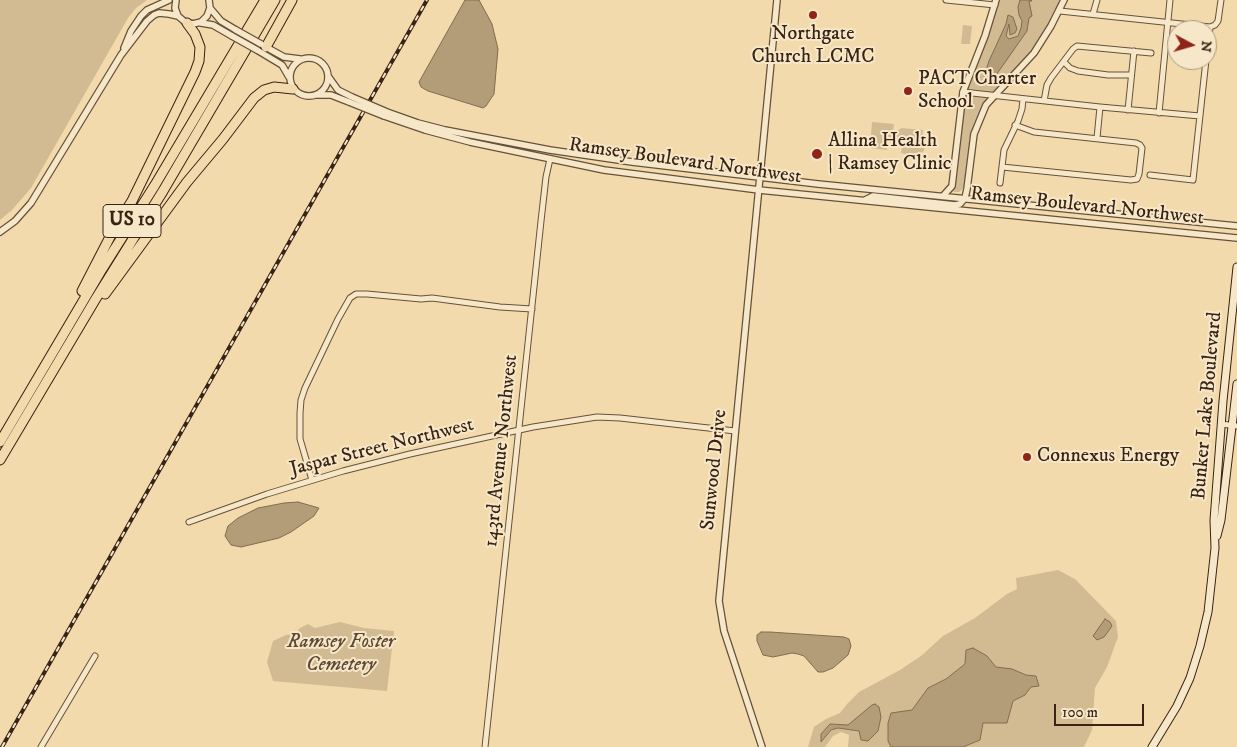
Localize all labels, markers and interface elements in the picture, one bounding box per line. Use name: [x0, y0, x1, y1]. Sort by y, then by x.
marker: Northgate Church LCMC: [807, 9, 819, 21]
north arrow: [1167, 20, 1217, 70]
place label: Northgate Church LCMC: [751, 23, 875, 70]
text: N: [1196, 40, 1215, 53]
place label: PACT Charter School: [918, 68, 1036, 115]
marker: PACT Charter School: [902, 85, 914, 97]
place label: Allina Health | Ramsey Clinic: [828, 130, 951, 177]
street label: Ramsey Boulevard Northwest: [567, 134, 803, 190]
marker: Allina Health | Ramsey Clinic: [810, 147, 824, 161]
street label: Ramsey Boulevard Northwest: [969, 183, 1205, 231]
road number: US 10: [103, 205, 161, 238]
street label: Bunker Lake Boulevard: [1188, 311, 1228, 501]
street label: 143rd Avenue Northwest: [480, 353, 524, 549]
street label: Sunwood Drive: [697, 408, 733, 532]
street label: Jaspar Street Northwest: [288, 414, 476, 482]
place label: Connexus Energy: [1037, 445, 1179, 469]
marker: Connexus Energy: [1021, 451, 1033, 463]
park label: Ramsey Foster Cemetery: [287, 631, 395, 678]
scale bar: [1057, 694, 1147, 726]
text: 100 m: [1062, 703, 1098, 722]

